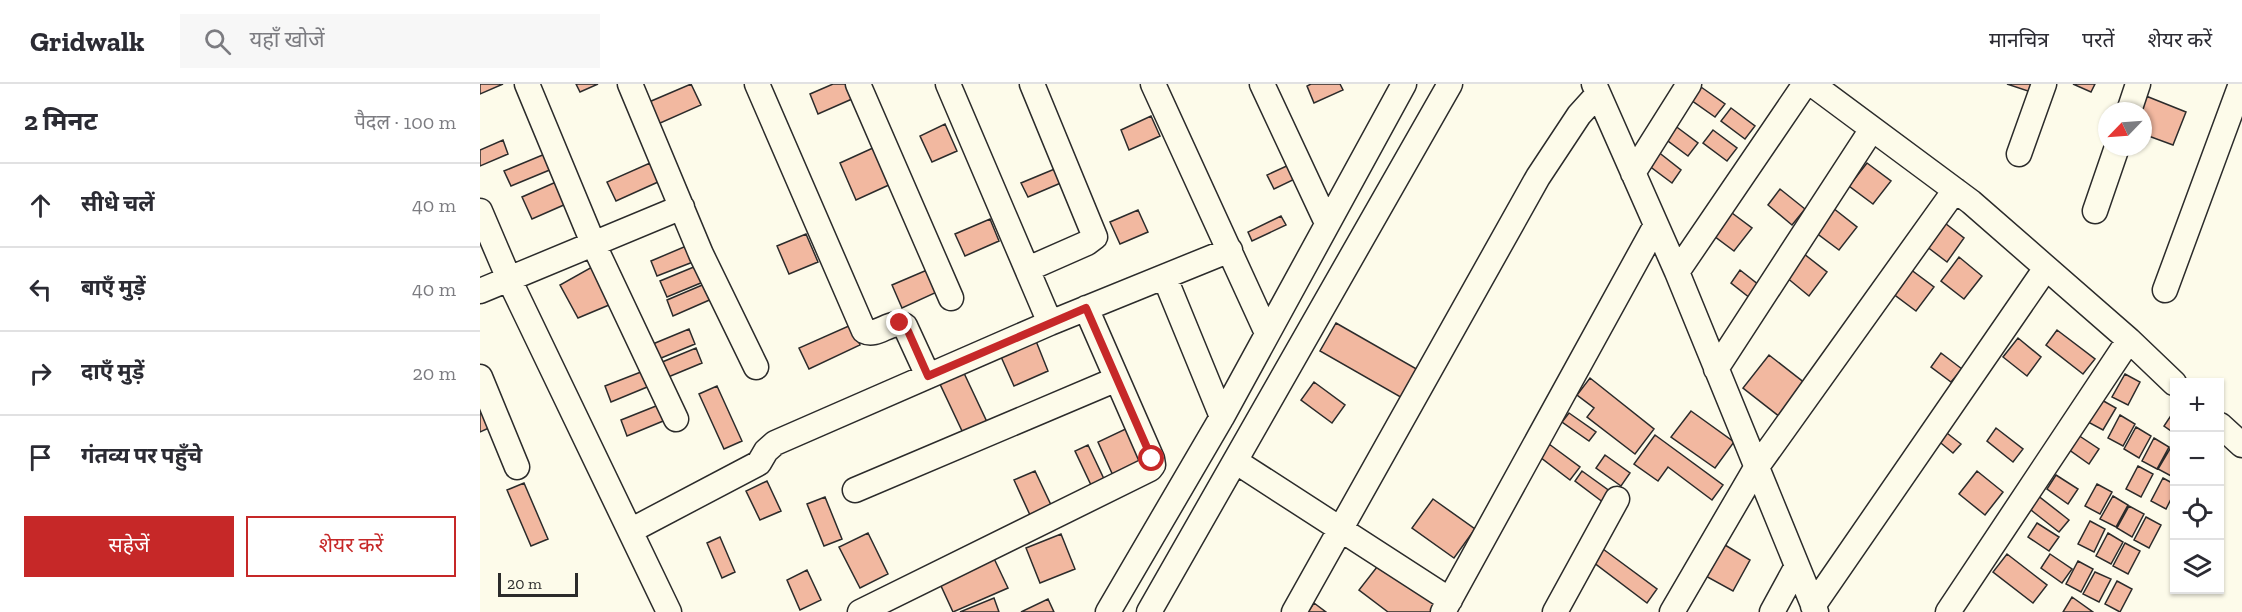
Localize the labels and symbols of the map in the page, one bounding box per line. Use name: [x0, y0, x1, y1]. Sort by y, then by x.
north arrow: [2098, 102, 2152, 156]
route end: [886, 309, 912, 335]
route start: [1138, 445, 1164, 471]
scale bar: [498, 570, 578, 598]

